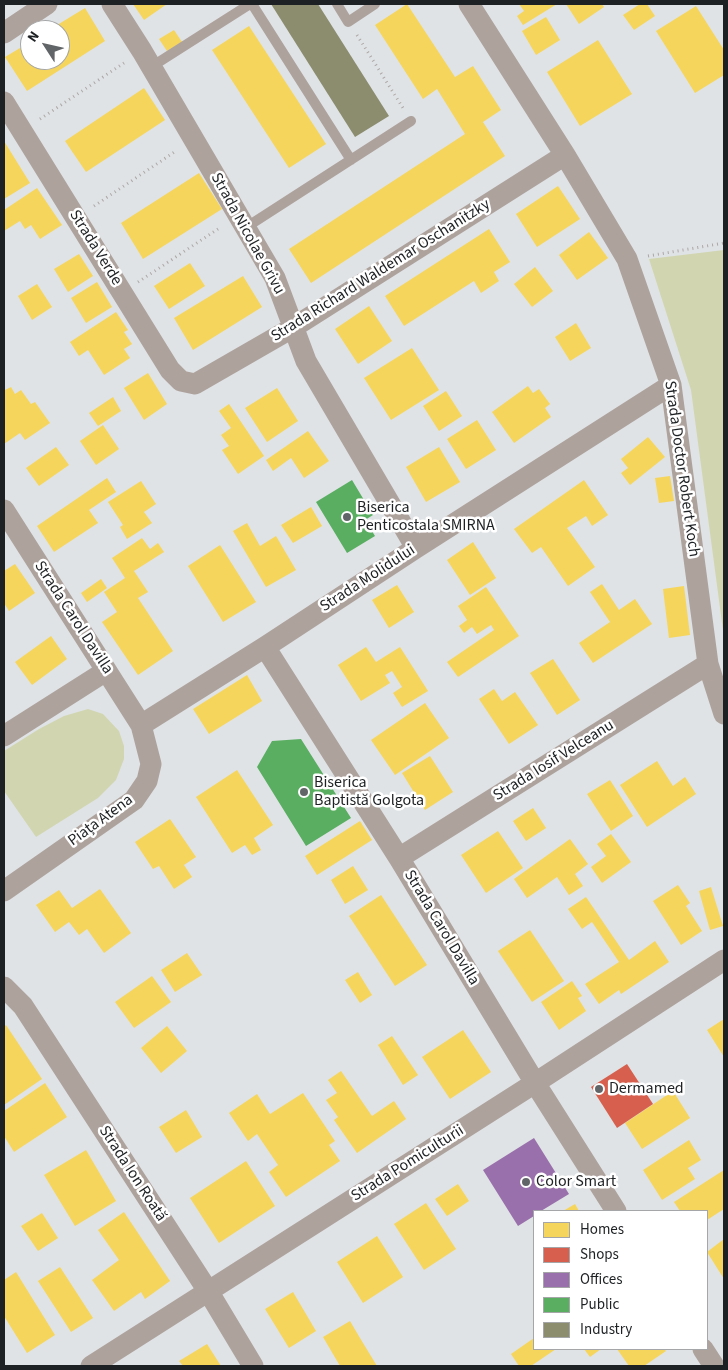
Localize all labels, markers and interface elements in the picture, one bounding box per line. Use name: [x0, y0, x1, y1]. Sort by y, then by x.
north arrow: [20, 20, 70, 70]
text: N: [23, 27, 44, 47]
street label: Strada Nicolae Grivu: [206, 170, 288, 298]
street label: Strada Richard Waldemar Oschanitzky: [268, 195, 494, 347]
street label: Strada Verde: [64, 207, 126, 289]
street label: Strada Doctor Robert Koch: [659, 380, 703, 558]
place label: Biserica Penticostala SMIRNA: [357, 498, 495, 536]
marker: Biserica Penticostala SMIRNA: [341, 511, 353, 523]
street label: Strada Molidului: [317, 541, 419, 617]
street label: Strada Carol Davilla: [29, 558, 117, 678]
street label: Strada Iosif Velceanu: [490, 716, 618, 806]
place label: Biserica Baptistă Golgota: [314, 773, 424, 811]
marker: Biserica Baptistă Golgota: [298, 786, 310, 798]
street label: Piața Atena: [65, 791, 137, 851]
street label: Strada Carol Davilla: [399, 867, 483, 989]
place label: Dermamed: [609, 1079, 684, 1099]
marker: Dermamed: [593, 1083, 605, 1095]
street label: Strada Pomiculturii: [348, 1122, 468, 1206]
street label: Strada Ion Roată: [94, 1123, 170, 1225]
place label: Color Smart: [536, 1172, 616, 1192]
marker: Color Smart: [520, 1176, 532, 1188]
legend: [533, 1210, 708, 1350]
text: Homes: [580, 1219, 624, 1240]
text: Shops: [580, 1244, 619, 1265]
text: Offices: [580, 1269, 623, 1290]
text: Public: [580, 1294, 619, 1315]
text: Industry: [580, 1319, 632, 1340]

